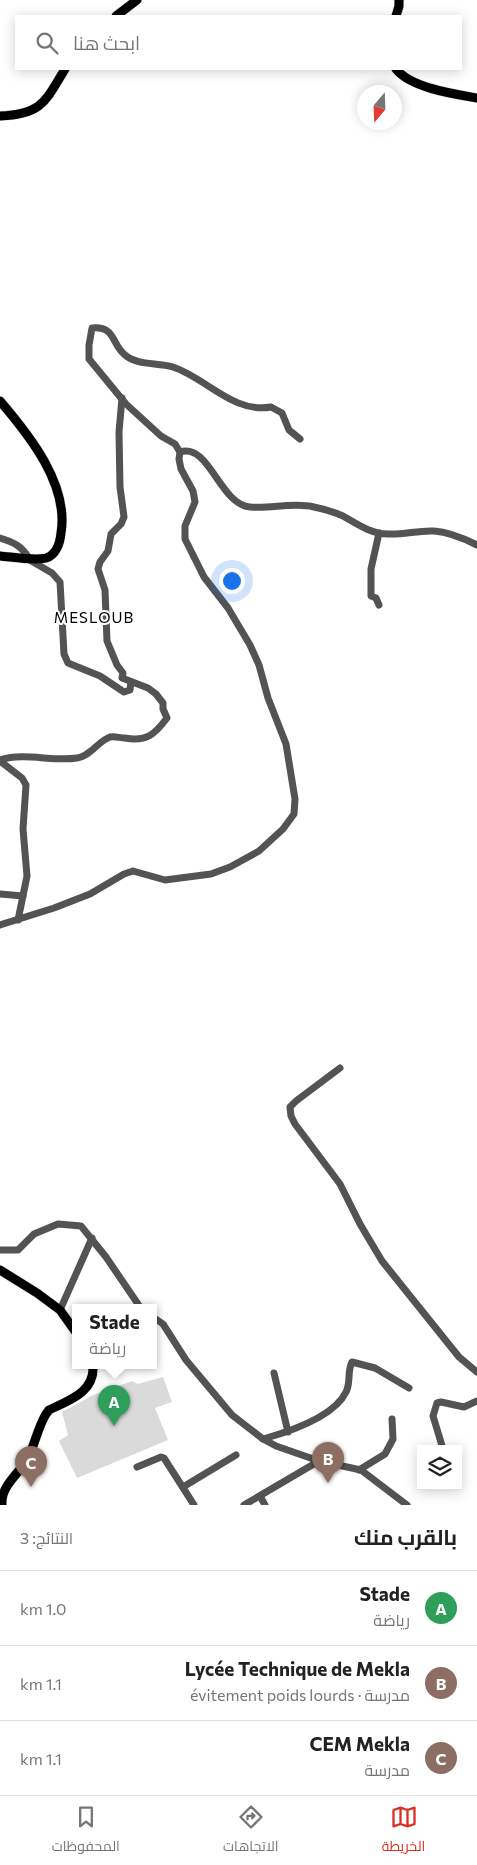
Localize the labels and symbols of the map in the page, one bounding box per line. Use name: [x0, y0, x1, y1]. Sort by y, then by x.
north arrow: [357, 85, 402, 130]
your location: [219, 568, 245, 594]
district label: MESLOUB: [54, 608, 134, 626]
pin: A: [98, 1385, 130, 1426]
pin: B: [312, 1442, 344, 1483]
pin: C: [15, 1446, 47, 1487]

